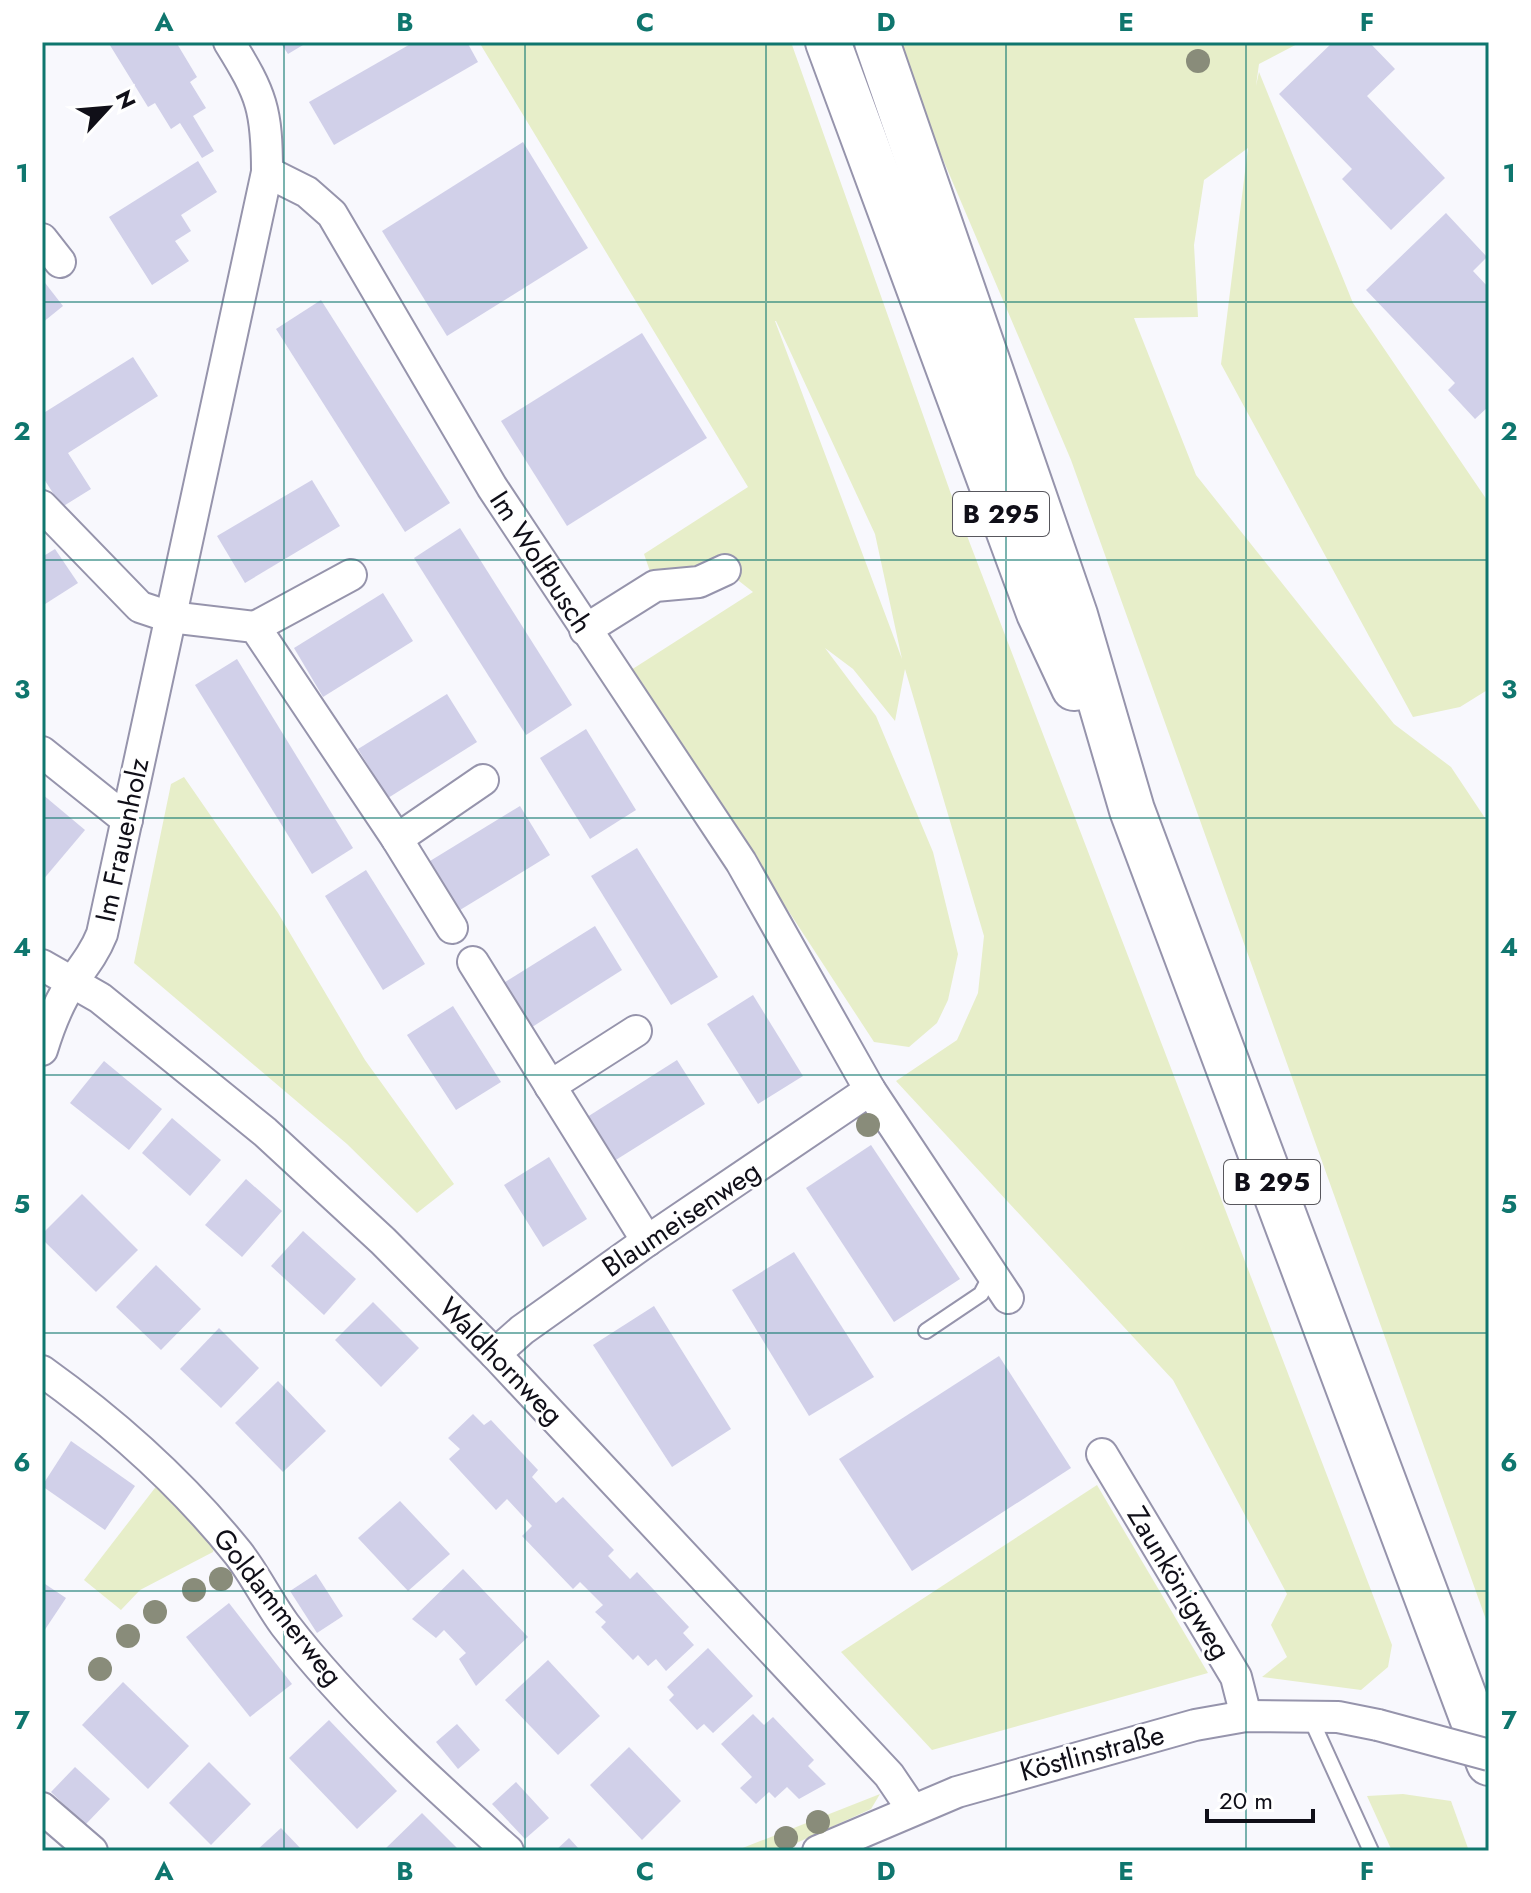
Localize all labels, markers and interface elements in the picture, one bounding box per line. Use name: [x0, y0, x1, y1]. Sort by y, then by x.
text: A: [153, 3, 174, 41]
text: B: [396, 3, 414, 41]
text: C: [636, 3, 654, 41]
text: D: [876, 3, 896, 41]
text: E: [1118, 3, 1134, 41]
text: F: [1360, 3, 1374, 41]
north arrow: [68, 68, 148, 148]
text: N: [108, 84, 144, 114]
text: 1: [15, 154, 29, 192]
text: 1: [1502, 154, 1516, 192]
text: 2: [13, 412, 31, 450]
text: 2: [1500, 412, 1518, 450]
street label: Im Wolfbusch: [480, 483, 602, 641]
road number: B 295: [953, 492, 1049, 536]
text: 3: [14, 670, 30, 708]
text: 3: [1501, 670, 1517, 708]
street label: Im Frauenholz: [85, 754, 159, 926]
text: 4: [13, 928, 31, 966]
text: 4: [1500, 928, 1518, 966]
street label: Blaumeisenweg: [594, 1151, 768, 1287]
road number: B 295: [1224, 1160, 1320, 1204]
text: 5: [14, 1185, 30, 1223]
text: 5: [1501, 1185, 1517, 1223]
street label: Waldhornweg: [429, 1288, 573, 1434]
text: 6: [13, 1443, 31, 1481]
text: 6: [1500, 1443, 1518, 1481]
street label: Zaunkönigweg: [1117, 1499, 1241, 1667]
street label: Goldammerweg: [203, 1519, 353, 1695]
text: 7: [14, 1701, 30, 1739]
text: 7: [1501, 1701, 1517, 1739]
street label: Köstlinstraße: [1015, 1714, 1169, 1792]
scale bar: [1207, 1773, 1313, 1823]
text: 20 m: [1219, 1783, 1273, 1818]
text: A: [153, 1852, 174, 1890]
text: B: [396, 1852, 414, 1890]
text: C: [636, 1852, 654, 1890]
text: D: [876, 1852, 896, 1890]
text: E: [1118, 1852, 1134, 1890]
text: F: [1360, 1852, 1374, 1890]

